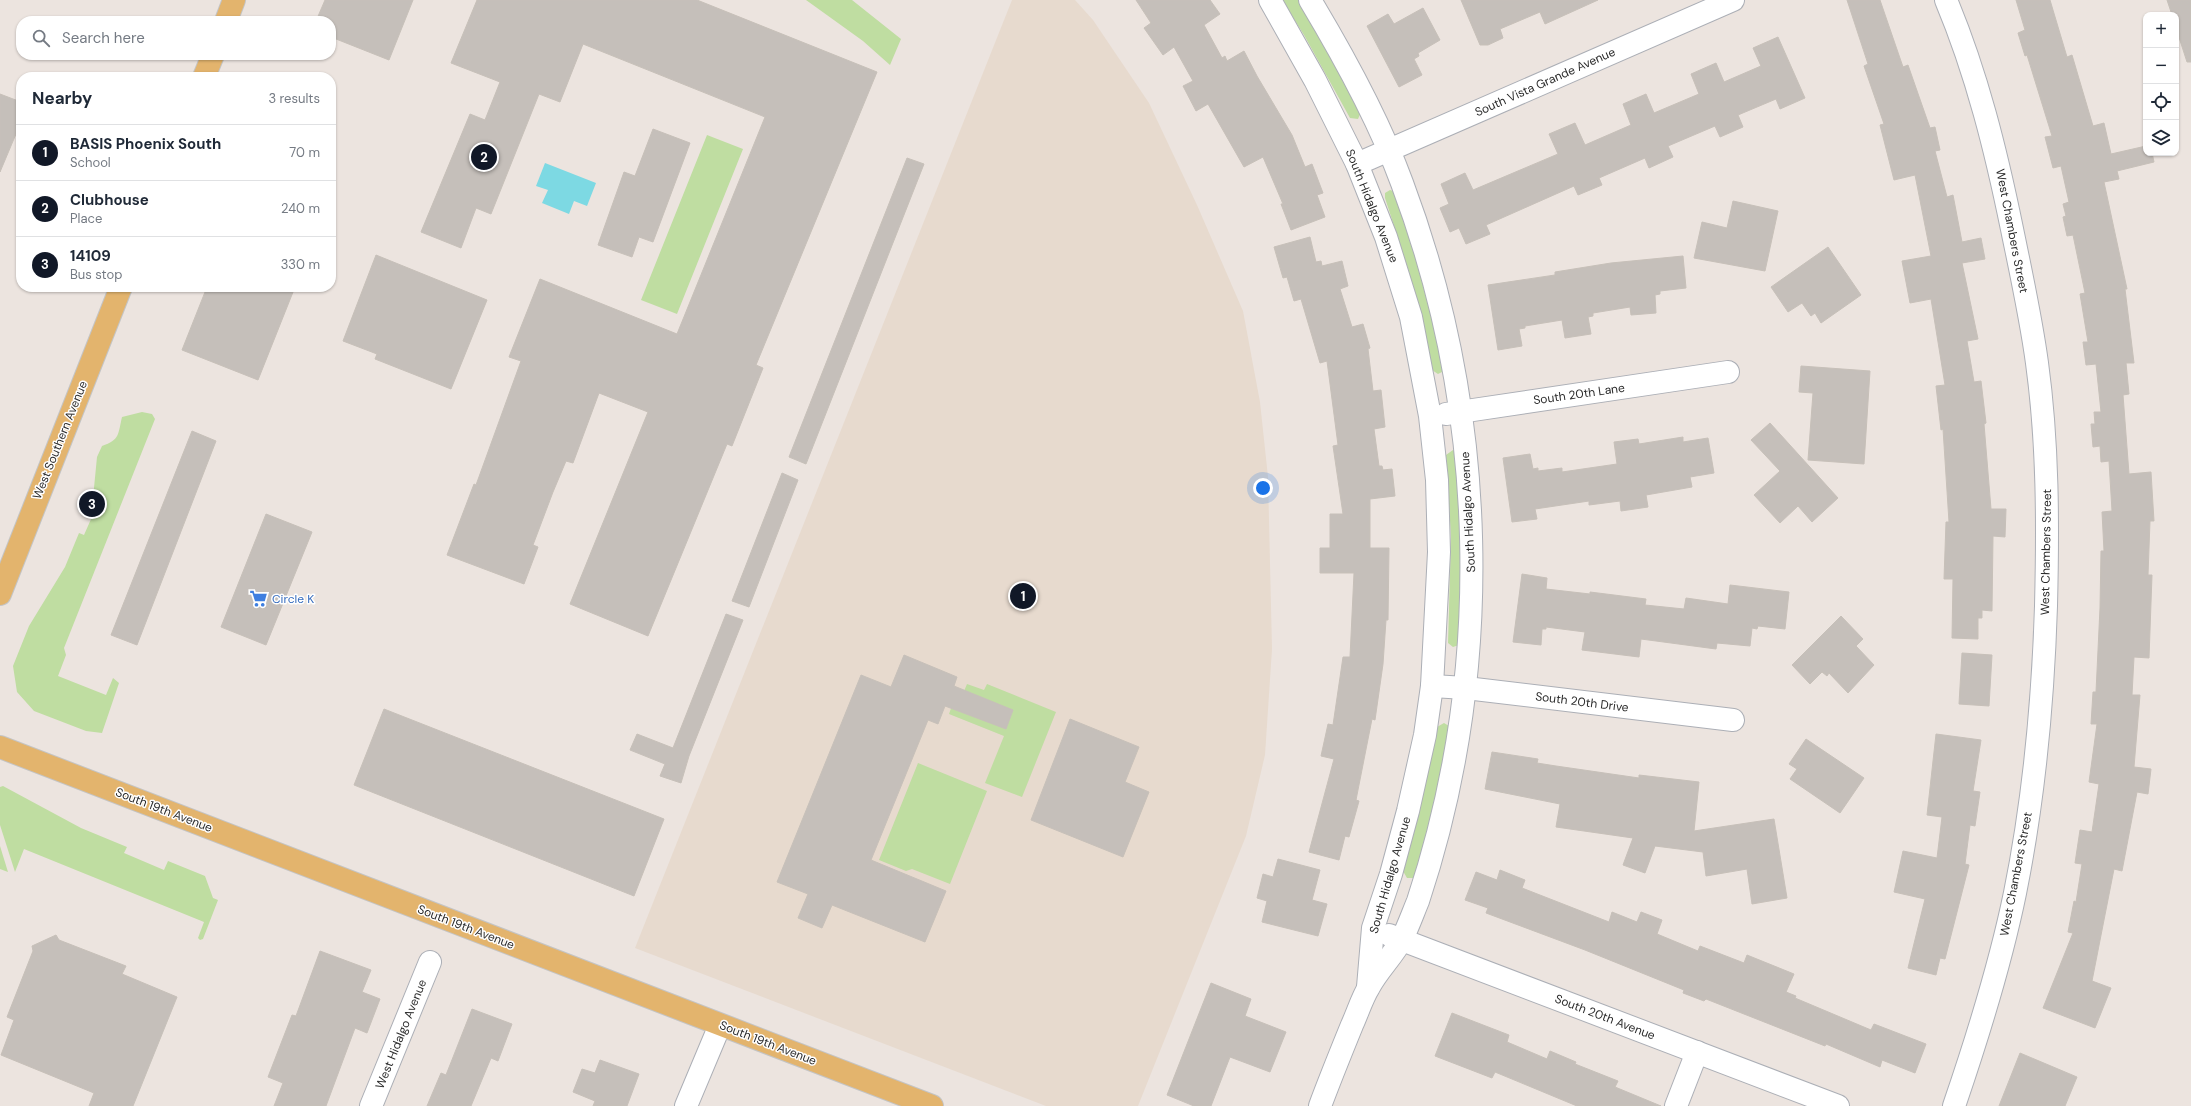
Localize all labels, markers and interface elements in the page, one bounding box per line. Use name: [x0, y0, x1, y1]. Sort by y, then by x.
map controls: [2143, 12, 2179, 156]
button: +: [2143, 12, 2179, 48]
search box: [16, 16, 336, 60]
icon: search: [30, 27, 52, 49]
text: Search here: [62, 28, 145, 48]
street label: South Vista Grande Avenue: [1472, 44, 1618, 120]
button: −: [2143, 48, 2179, 84]
button: locate: [2143, 84, 2179, 120]
text: Nearby: [32, 87, 92, 109]
text: 3 results: [268, 90, 320, 107]
button: layers: [2143, 120, 2179, 156]
text: BASIS Phoenix South: [70, 134, 221, 154]
pin: 2: [471, 142, 497, 172]
text: 1: [43, 144, 47, 161]
text: 70 m: [289, 144, 320, 161]
street label: South Hidalgo Avenue: [1342, 147, 1402, 265]
text: School: [70, 154, 111, 171]
street label: West Chambers Street: [1992, 168, 2032, 295]
text: Clubhouse: [70, 190, 149, 210]
text: 2: [41, 200, 49, 217]
text: 240 m: [281, 200, 320, 217]
text: Place: [70, 210, 102, 227]
text: 14109: [70, 246, 111, 266]
text: 3: [41, 256, 49, 273]
text: 330 m: [281, 256, 320, 273]
text: Bus stop: [70, 266, 122, 283]
street label: West Southern Avenue: [29, 378, 91, 501]
street label: South 20th Lane: [1532, 380, 1626, 408]
street label: South Hidalgo Avenue: [1457, 451, 1479, 573]
your location: [1253, 478, 1273, 498]
street label: West Chambers Street: [2037, 488, 2055, 615]
pin: 3: [79, 489, 105, 519]
pin: 1: [1010, 581, 1036, 611]
supermarket icon: Circle K: [249, 589, 269, 609]
place label: Circle K: [272, 591, 314, 607]
street label: South 20th Drive: [1534, 688, 1630, 716]
street label: South 19th Avenue: [113, 784, 215, 836]
street label: West Chambers Street: [1996, 810, 2036, 937]
street label: South Hidalgo Avenue: [1366, 814, 1414, 935]
street label: South 19th Avenue: [415, 901, 517, 953]
street label: West Hidalgo Avenue: [372, 977, 430, 1091]
street label: South 20th Avenue: [1553, 990, 1658, 1044]
street label: South 19th Avenue: [717, 1017, 819, 1069]

